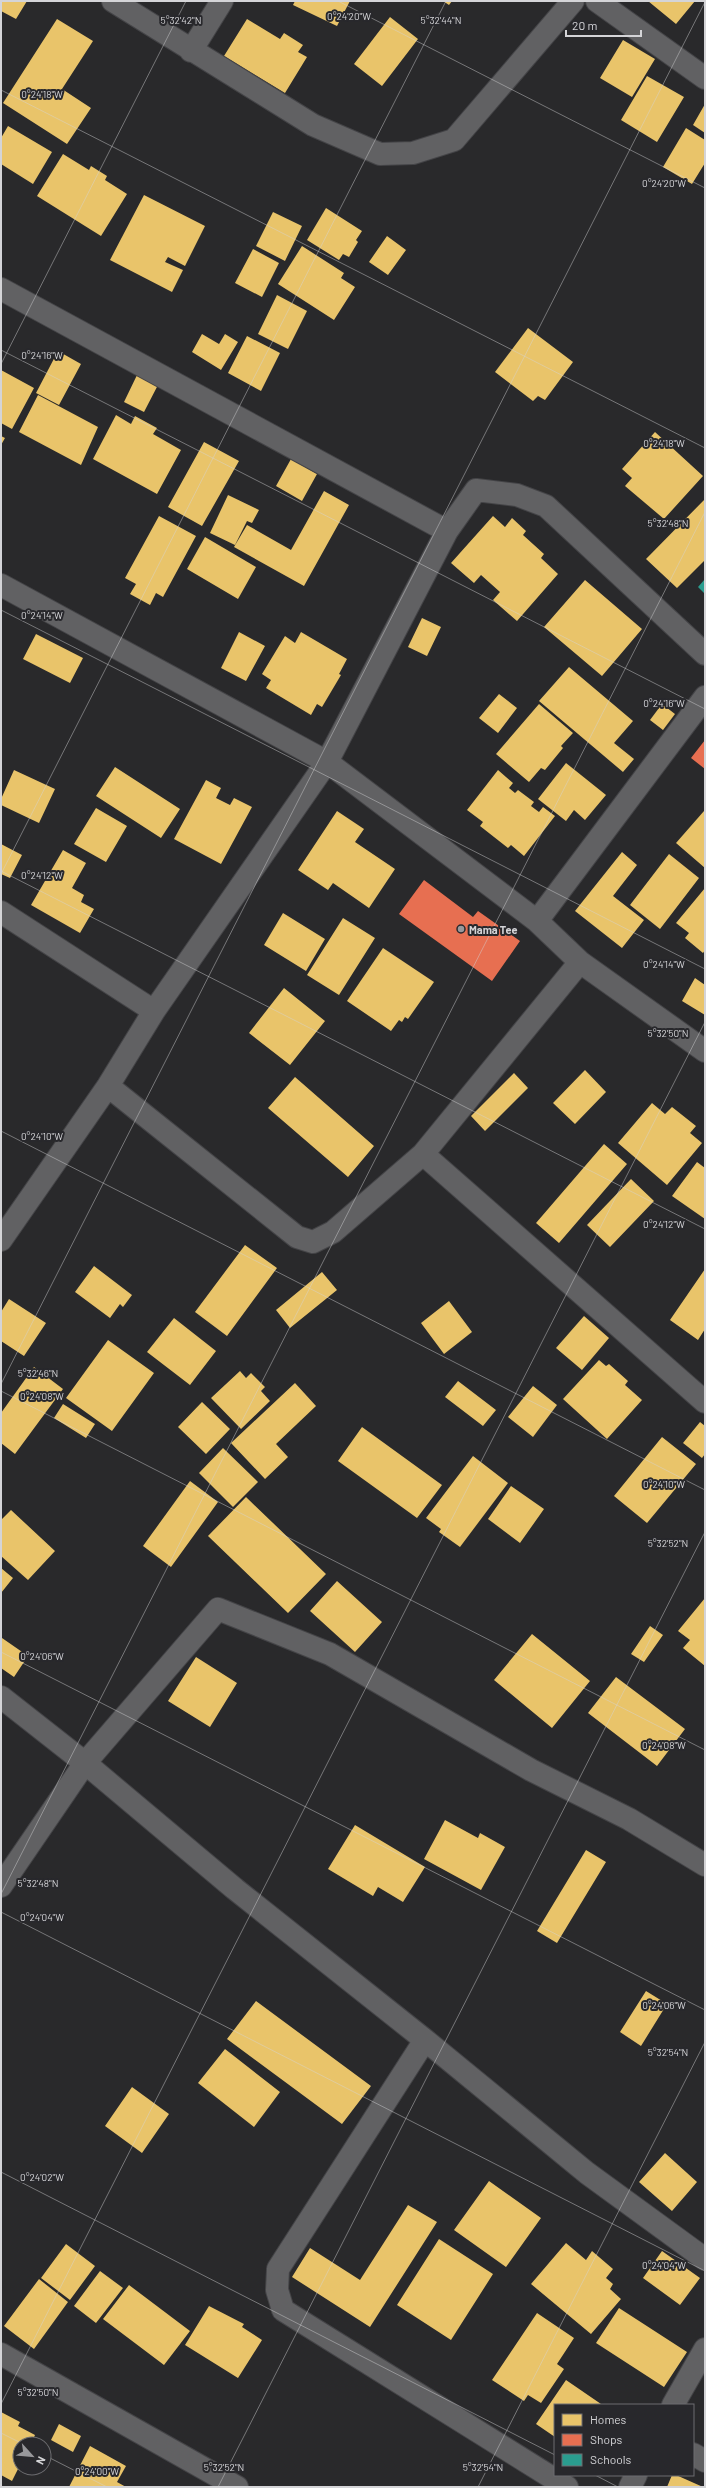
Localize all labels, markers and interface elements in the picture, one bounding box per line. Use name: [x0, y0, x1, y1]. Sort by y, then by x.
text: 0°24'20"W: [327, 10, 371, 22]
scale bar: [566, 12, 641, 38]
text: 5°32'42"N: [161, 14, 201, 26]
text: 5°32'44"N: [421, 14, 461, 26]
text: 20 m: [572, 18, 598, 32]
text: 0°24'18"W: [21, 88, 63, 100]
text: 0°24'20"W: [642, 177, 686, 189]
text: 0°24'16"W: [21, 349, 63, 361]
text: 0°24'18"W: [643, 437, 685, 449]
text: 5°32'48"N: [648, 517, 688, 529]
text: 0°24'14"W: [21, 609, 63, 621]
text: 0°24'16"W: [643, 697, 685, 709]
text: 0°24'12"W: [21, 869, 63, 881]
place label: Mama Tee: [469, 923, 517, 936]
marker: Mama Tee: [456, 924, 466, 934]
text: 0°24'14"W: [643, 958, 685, 970]
text: 5°32'50"N: [648, 1027, 688, 1039]
text: 0°24'10"W: [21, 1130, 63, 1142]
text: 0°24'12"W: [643, 1218, 685, 1230]
text: 5°32'46"N: [18, 1367, 58, 1379]
text: 0°24'08"W: [20, 1390, 64, 1402]
text: 0°24'10"W: [643, 1478, 685, 1490]
text: 5°32'52"N: [648, 1537, 688, 1549]
text: 0°24'06"W: [20, 1650, 64, 1662]
text: 0°24'08"W: [642, 1739, 686, 1751]
text: 5°32'48"N: [18, 1877, 58, 1889]
text: 0°24'04"W: [20, 1911, 64, 1923]
text: 0°24'06"W: [642, 1999, 686, 2011]
text: 5°32'54"N: [648, 2046, 688, 2058]
text: 0°24'02"W: [20, 2171, 64, 2183]
text: 0°24'04"W: [642, 2259, 686, 2271]
text: 5°32'50"N: [18, 2386, 58, 2398]
legend: [554, 2404, 694, 2476]
text: Homes: [590, 2412, 627, 2426]
text: Shops: [590, 2432, 623, 2446]
north arrow: [12, 2436, 52, 2476]
text: Schools: [590, 2452, 631, 2466]
text: N: [34, 2455, 49, 2467]
text: 5°32'52"N: [204, 2461, 244, 2473]
text: 5°32'54"N: [463, 2461, 503, 2473]
text: 0°24'00"W: [75, 2465, 119, 2477]

